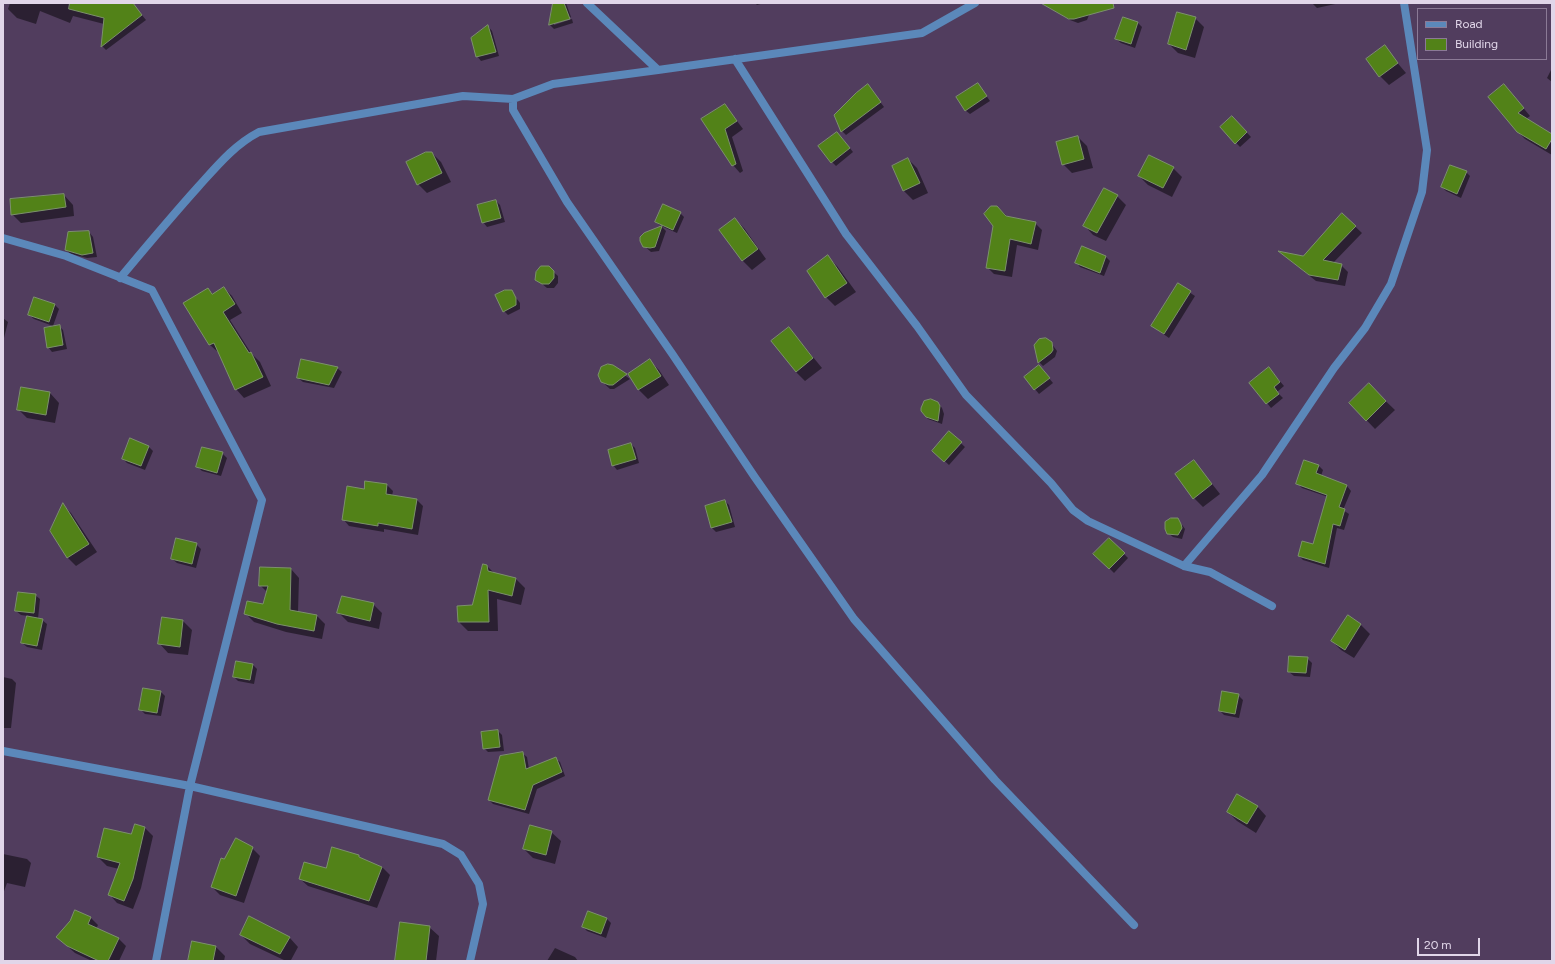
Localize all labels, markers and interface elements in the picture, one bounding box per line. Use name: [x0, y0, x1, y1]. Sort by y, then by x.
legend: [1417, 8, 1547, 60]
text: Road: [1455, 17, 1483, 31]
text: Building: [1455, 37, 1498, 51]
scale bar: [1419, 930, 1482, 956]
text: 20 m: [1424, 938, 1452, 952]

